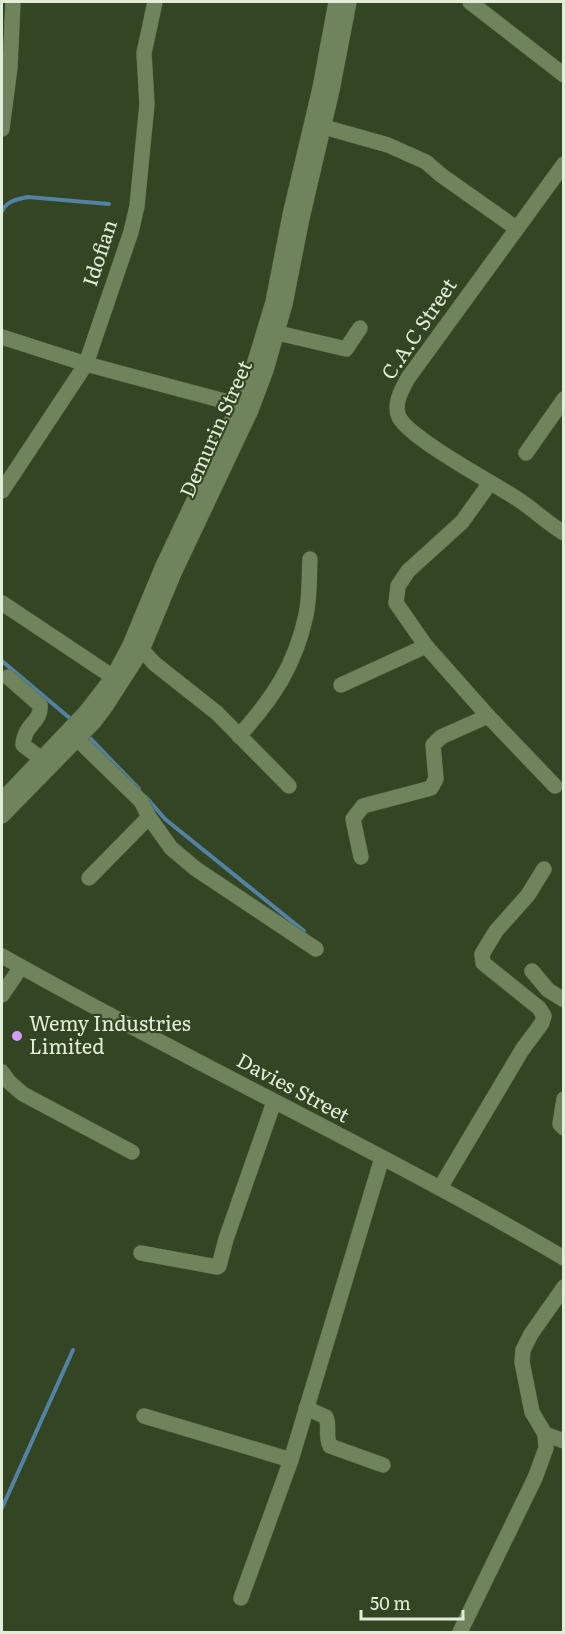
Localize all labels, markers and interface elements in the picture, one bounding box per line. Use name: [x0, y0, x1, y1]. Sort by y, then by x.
street label: Idofian: [73, 215, 123, 290]
street label: C.A.C Street: [372, 271, 462, 385]
street label: Demurin Street: [170, 355, 258, 502]
place label: Wemy Industries Limited: [29, 1007, 191, 1060]
marker: Wemy Industries Limited: [10, 1029, 24, 1043]
street label: Davies Street: [232, 1044, 356, 1129]
scale bar: [361, 1583, 463, 1621]
text: 50 m: [370, 1589, 411, 1616]

